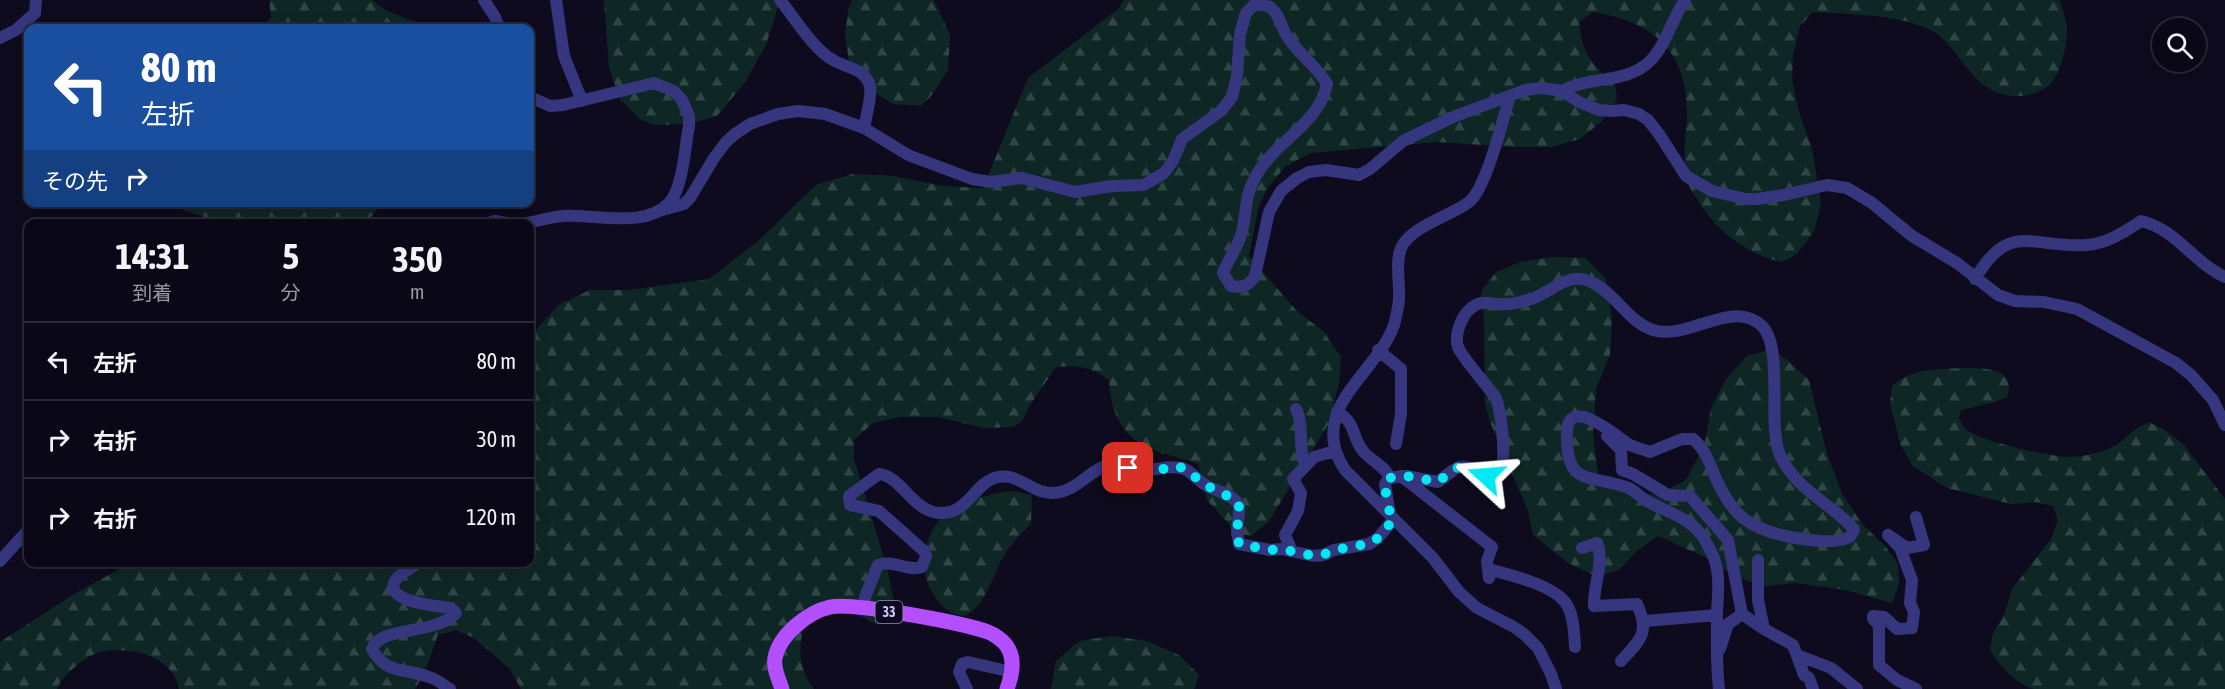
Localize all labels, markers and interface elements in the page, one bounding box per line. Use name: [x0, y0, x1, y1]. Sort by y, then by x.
map controls: [2152, 18, 2206, 72]
button: search: [2152, 18, 2206, 72]
text: 80 m: [141, 43, 216, 91]
icon: left: [42, 48, 120, 126]
text: 左折: [141, 99, 195, 130]
icon: right: [120, 162, 153, 195]
text: その先: [42, 168, 108, 194]
text: 14:31: [115, 235, 189, 277]
text: 5: [282, 235, 299, 277]
text: 350: [392, 238, 443, 280]
text: m: [410, 280, 425, 303]
text: 到着: [132, 281, 172, 304]
text: 分: [281, 281, 301, 304]
icon: left: [42, 345, 75, 378]
text: 80 m: [476, 348, 516, 374]
text: 左折: [93, 350, 137, 376]
icon: right: [42, 423, 75, 456]
text: 30 m: [476, 426, 516, 452]
text: 右折: [93, 428, 137, 454]
pin: [1102, 442, 1153, 493]
position arrow: [1454, 444, 1518, 508]
icon: arrive: [1111, 451, 1144, 484]
icon: right: [42, 501, 75, 534]
text: 120 m: [466, 504, 516, 530]
text: 右折: [93, 506, 137, 532]
road number: 33: [876, 601, 902, 623]

